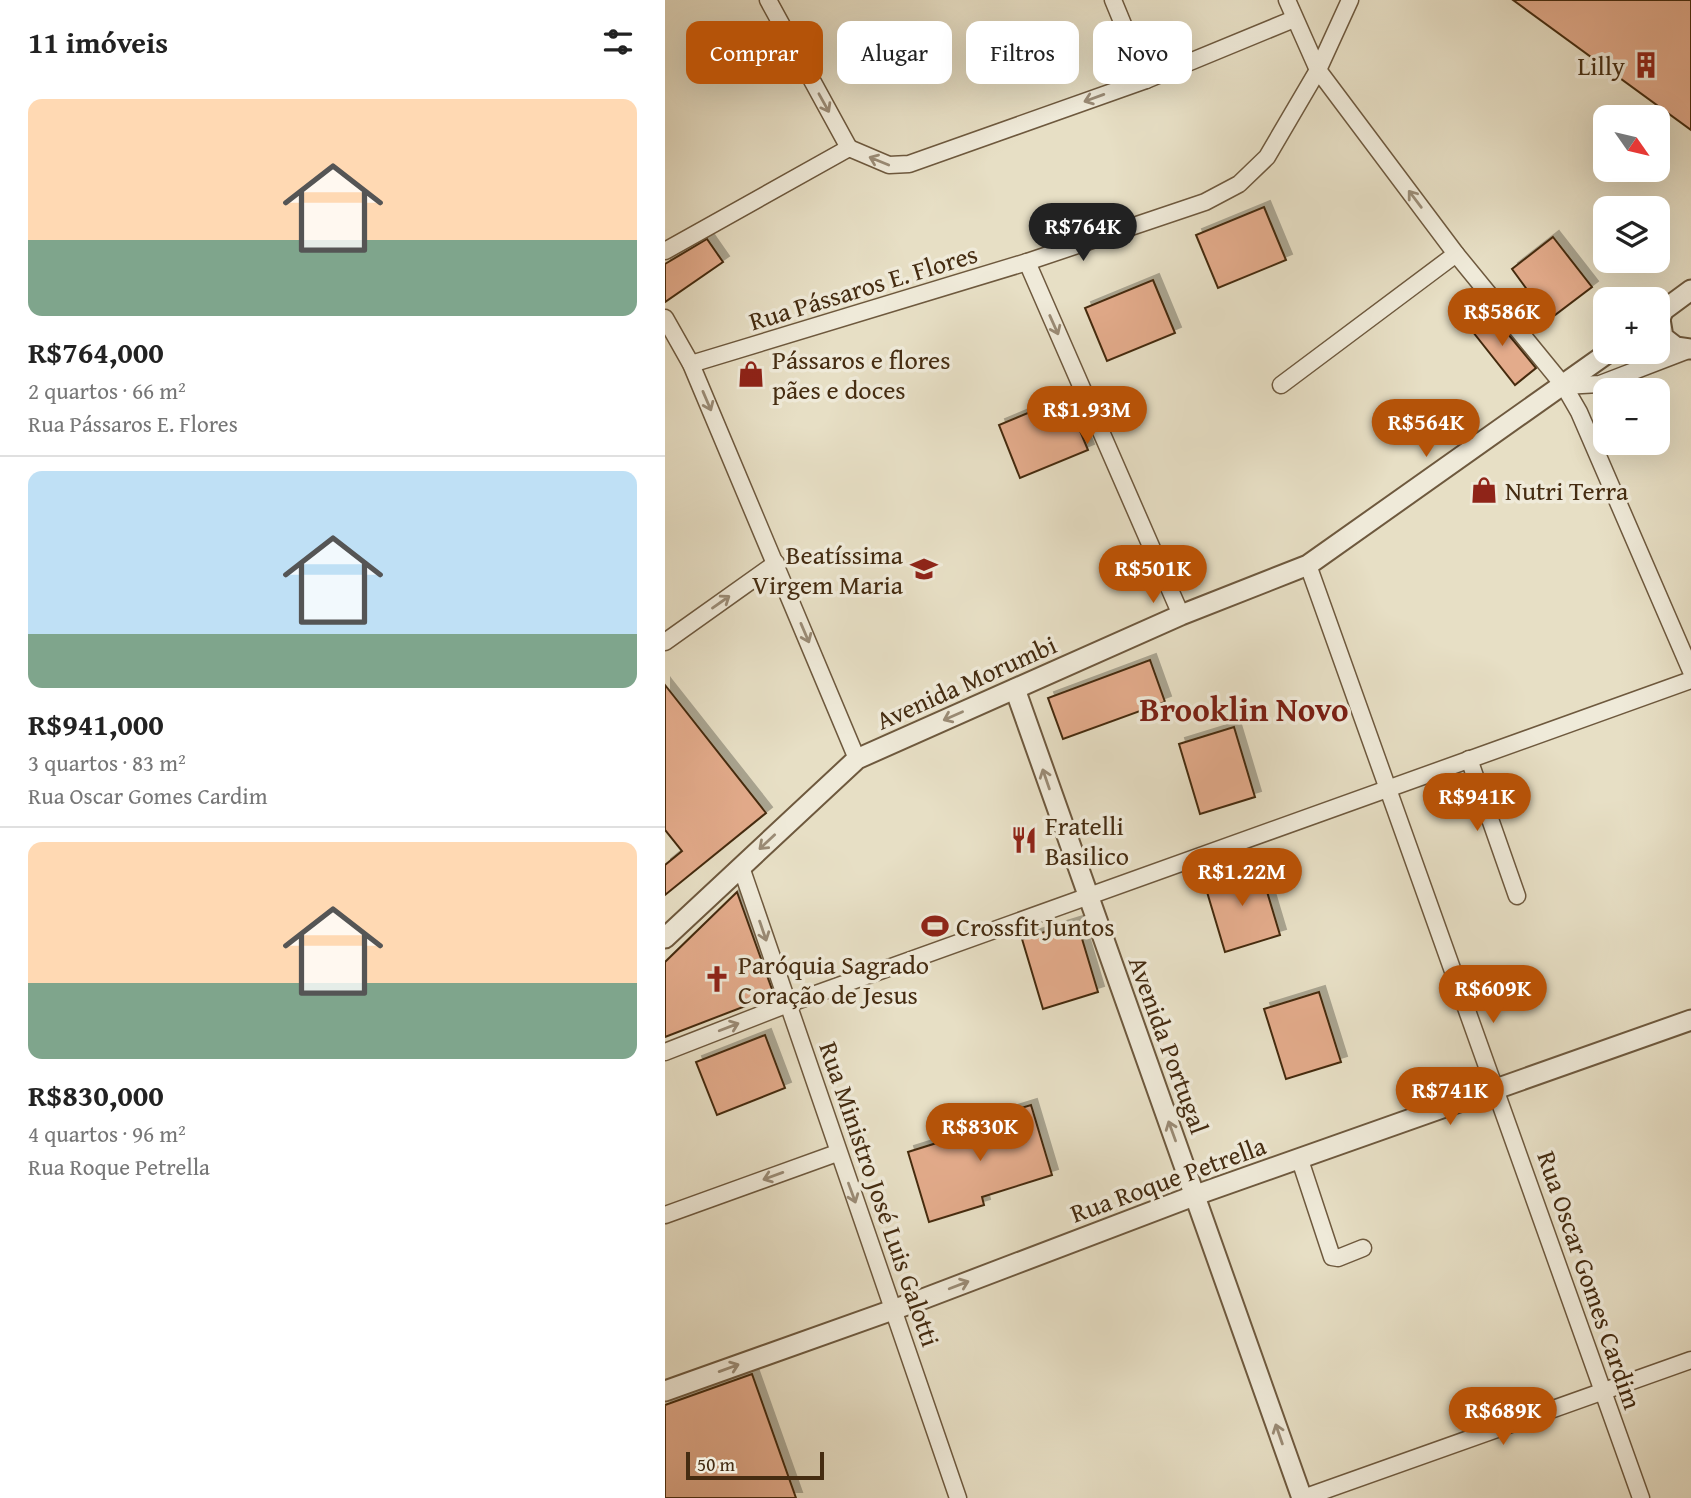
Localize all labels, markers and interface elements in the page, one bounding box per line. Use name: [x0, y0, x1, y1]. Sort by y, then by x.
text: 11 imóveis: [28, 20, 168, 64]
chip: Comprar: [686, 21, 823, 84]
chip: Alugar: [837, 21, 952, 84]
chip: Filtros: [966, 21, 1079, 84]
chip: Novo: [1093, 21, 1192, 84]
icon: filters: [599, 23, 637, 61]
place label: Lilly: [1577, 46, 1625, 85]
building icon: Lilly: [1631, 50, 1661, 80]
one-way arrow: [818, 92, 831, 113]
one-way arrow: [1084, 93, 1106, 105]
north arrow: [1593, 105, 1669, 182]
map controls: [1593, 105, 1670, 455]
icon: home: [270, 145, 396, 271]
one-way arrow: [869, 153, 891, 166]
one-way arrow: [1407, 191, 1422, 209]
button: layers: [1593, 196, 1670, 273]
pin: R$764K: [1026, 204, 1140, 263]
text: R$764K: [1045, 209, 1121, 242]
street label: Rua Pássaros E. Flores: [744, 234, 982, 340]
button: +: [1593, 287, 1670, 364]
pin: R$586K: [1445, 288, 1559, 348]
text: R$586K: [1464, 294, 1540, 327]
one-way arrow: [1048, 313, 1061, 335]
text: R$764,000: [28, 330, 164, 374]
place label: Pássaros e flores pães e doces: [772, 340, 951, 409]
shop icon: Pássaros e flores pães e doces: [736, 359, 766, 389]
text: 2 quartos · 66 m²: [28, 374, 186, 407]
button: −: [1593, 378, 1670, 455]
pin: R$1.93M: [1022, 386, 1152, 446]
one-way arrow: [701, 389, 714, 411]
text: R$1.93M: [1043, 392, 1131, 425]
pin: R$564K: [1369, 400, 1483, 459]
text: R$564K: [1388, 405, 1464, 438]
text: Rua Pássaros E. Flores: [28, 407, 238, 440]
place label: Nutri Terra: [1505, 471, 1629, 510]
shop icon: Nutri Terra: [1469, 475, 1499, 505]
icon: home: [270, 517, 396, 643]
place label: Beatíssima Virgem Maria: [752, 535, 904, 604]
pin: R$501K: [1096, 546, 1210, 605]
text: R$501K: [1115, 551, 1191, 584]
school or university icon: Beatíssima Virgem Maria: [909, 554, 939, 584]
one-way arrow: [711, 595, 730, 609]
one-way arrow: [799, 621, 812, 643]
street label: Avenida Morumbi: [869, 625, 1063, 739]
district label: Brooklin Novo: [1140, 685, 1348, 733]
text: R$941,000: [28, 702, 164, 746]
one-way arrow: [942, 710, 964, 723]
text: 3 quartos · 83 m²: [28, 746, 186, 779]
one-way arrow: [1039, 768, 1051, 790]
pin: R$941K: [1420, 774, 1534, 833]
text: Rua Oscar Gomes Cardim: [28, 779, 268, 812]
text: R$941K: [1439, 779, 1515, 812]
place label: Fratelli Basilico: [1045, 806, 1129, 875]
restaurant icon: Fratelli Basilico: [1009, 825, 1039, 855]
one-way arrow: [759, 834, 776, 851]
pin: R$1.22M: [1177, 848, 1307, 908]
text: R$1.22M: [1198, 854, 1286, 887]
icon: home: [270, 888, 396, 1014]
place label: Crossfit Juntos: [956, 907, 1115, 946]
sports icon: Crossfit Juntos: [920, 911, 950, 941]
one-way arrow: [758, 920, 770, 942]
place label: Paróquia Sagrado Coração de Jesus: [738, 945, 929, 1014]
street label: Avenida Portugal: [1119, 951, 1219, 1139]
church icon: Paróquia Sagrado Coração de Jesus: [702, 964, 732, 994]
pin: R$609K: [1436, 965, 1550, 1025]
text: R$609K: [1455, 971, 1531, 1004]
one-way arrow: [717, 1020, 739, 1032]
street label: Rua Ministro José Luis Galotti: [809, 1036, 951, 1352]
pin: R$741K: [1393, 1068, 1507, 1127]
text: R$830,000: [28, 1073, 164, 1117]
text: R$741K: [1412, 1073, 1488, 1106]
pin: R$830K: [923, 1104, 1037, 1163]
text: R$830K: [942, 1109, 1018, 1142]
text: 4 quartos · 96 m²: [28, 1117, 186, 1150]
one-way arrow: [1165, 1121, 1177, 1143]
street label: Rua Roque Petrella: [1065, 1125, 1272, 1233]
street label: Rua Oscar Gomes Cardim: [1527, 1146, 1653, 1414]
text: Rua Roque Petrella: [28, 1150, 210, 1183]
one-way arrow: [762, 1171, 784, 1183]
one-way arrow: [847, 1182, 859, 1204]
one-way arrow: [947, 1278, 969, 1291]
one-way arrow: [718, 1361, 740, 1373]
pin: R$689K: [1446, 1388, 1560, 1447]
text: R$689K: [1465, 1393, 1541, 1426]
one-way arrow: [1272, 1423, 1284, 1445]
scale bar: [686, 1449, 824, 1481]
text: 50 m: [697, 1450, 735, 1478]

